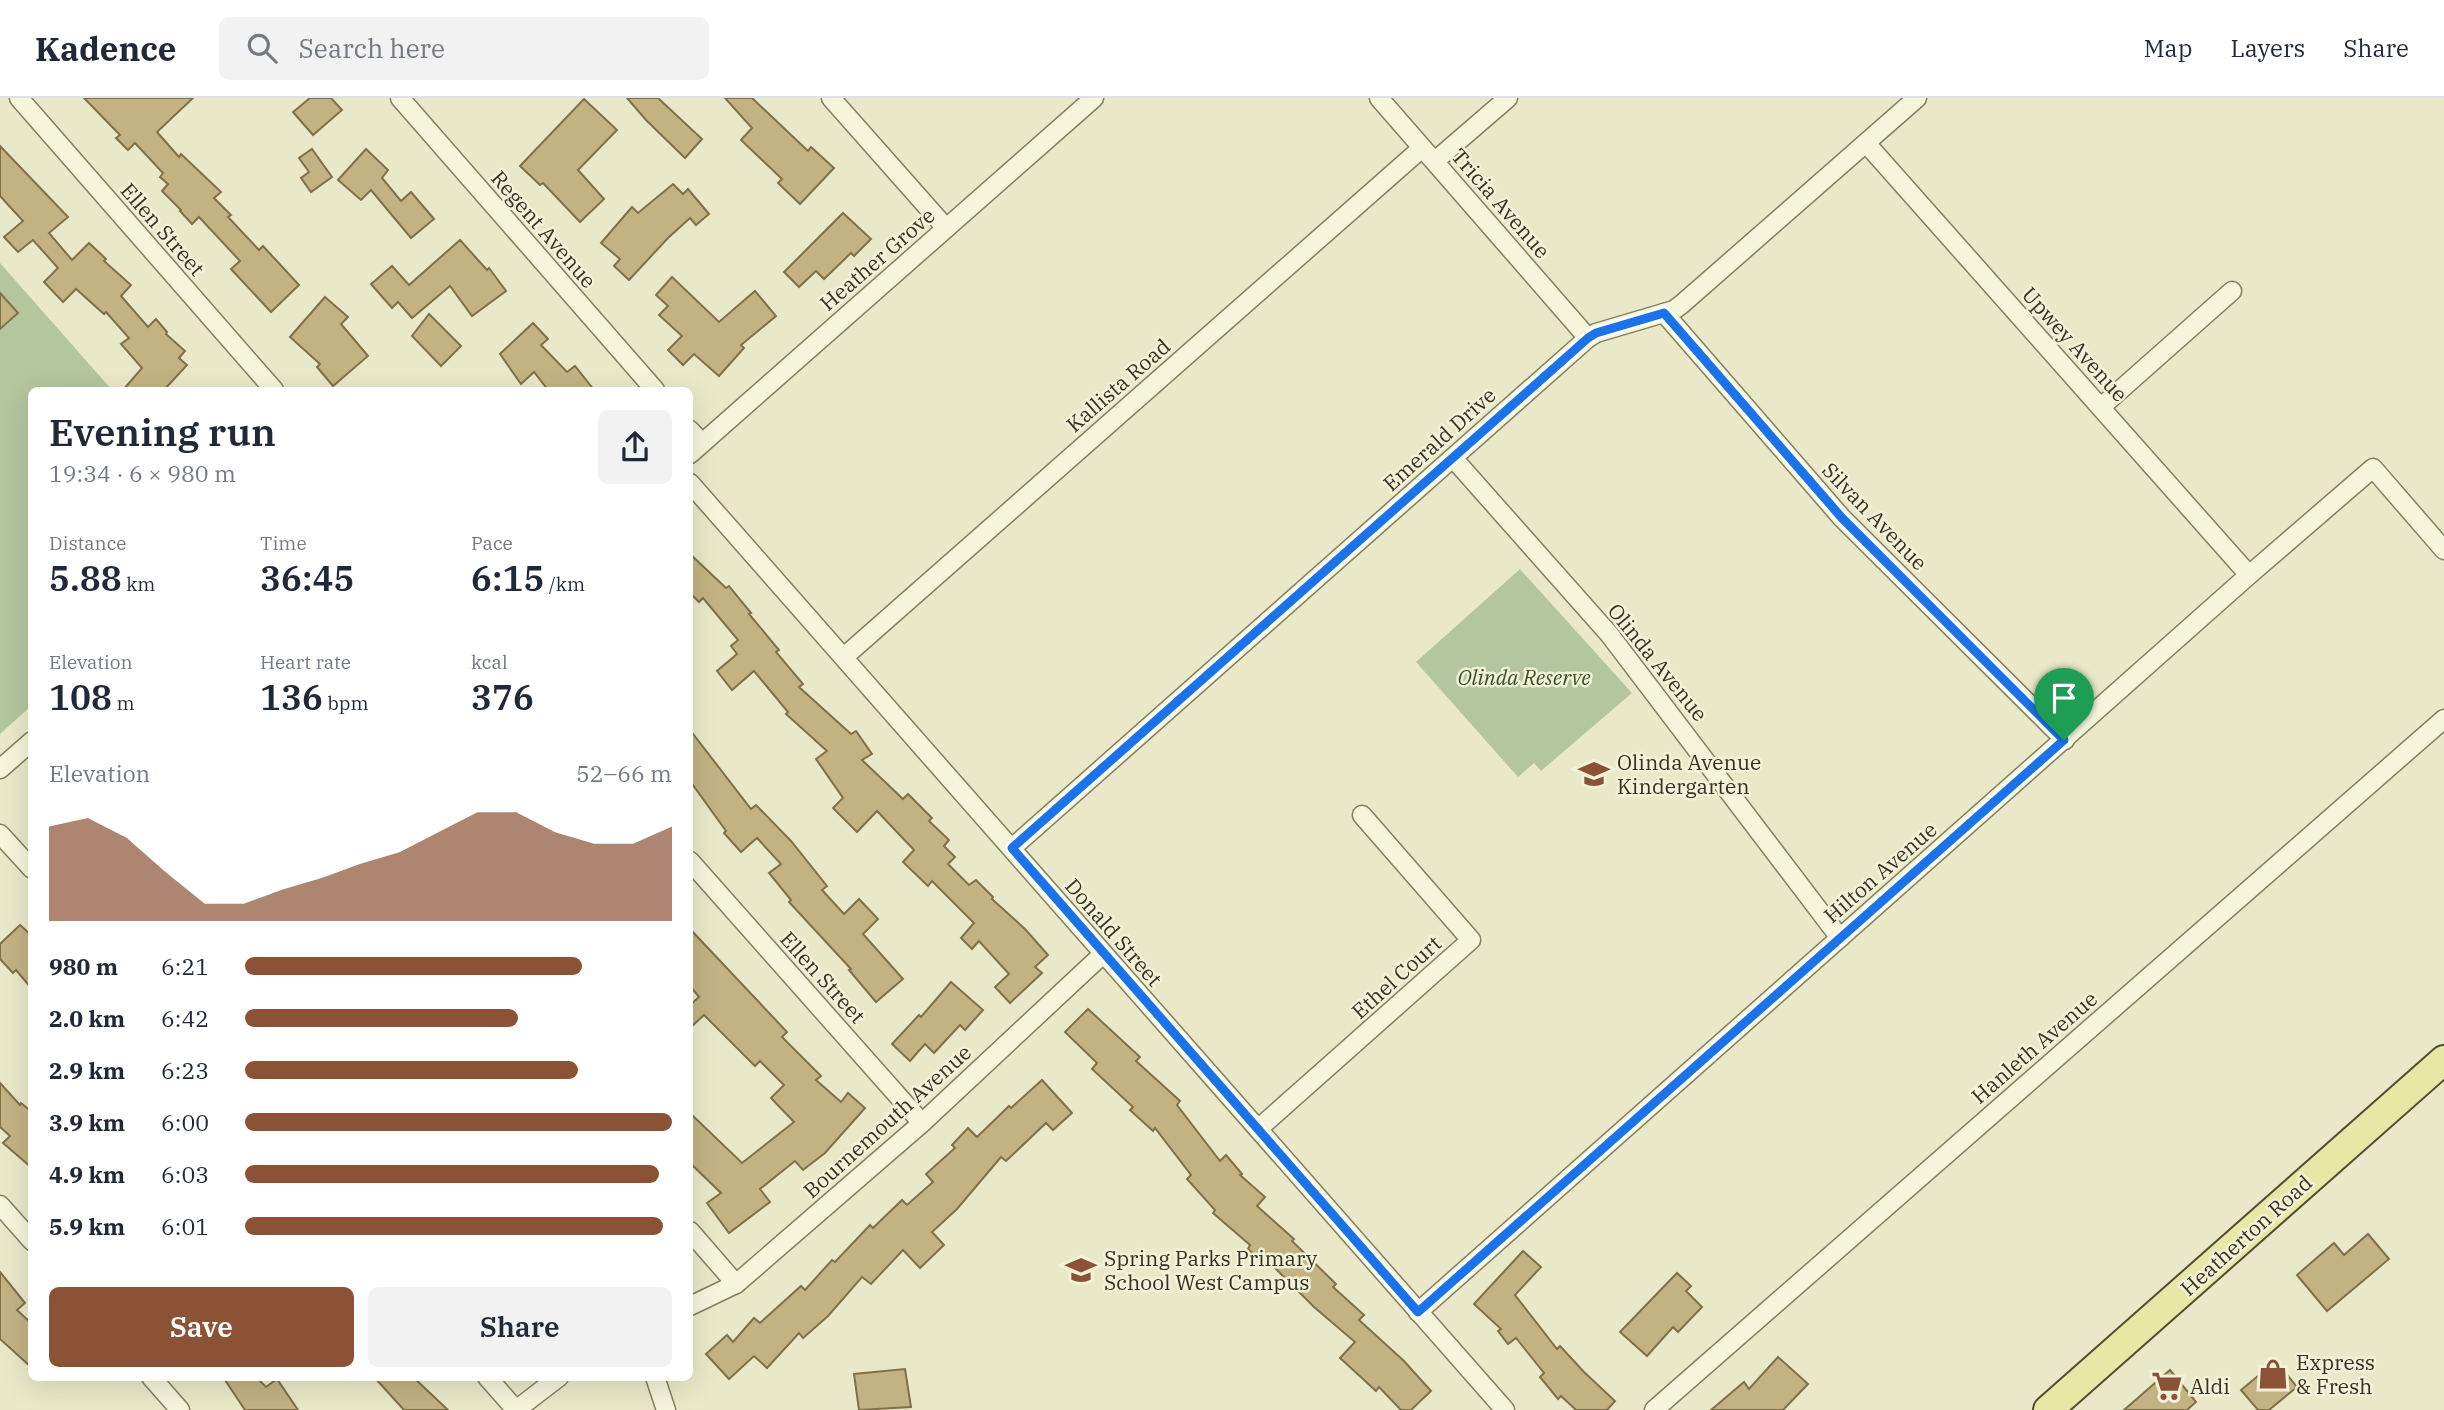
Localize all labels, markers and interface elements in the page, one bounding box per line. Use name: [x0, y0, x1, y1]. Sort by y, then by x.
search box: [219, 17, 709, 80]
text: Kadence: [35, 27, 177, 70]
icon: search: [243, 29, 281, 67]
text: Search here: [299, 31, 445, 65]
text: Map: [2144, 32, 2192, 64]
text: Layers: [2230, 32, 2305, 64]
text: Share: [2343, 32, 2409, 64]
street label: Tricia Avenue: [1446, 142, 1556, 264]
street label: Regent Avenue: [485, 164, 603, 294]
street label: Ellen Street: [115, 177, 211, 281]
street label: Heather Grove: [814, 201, 940, 317]
street label: Upwey Avenue: [2016, 281, 2134, 407]
street label: Kallista Road: [1060, 332, 1176, 438]
street label: Emerald Drive: [1377, 381, 1501, 497]
text: Evening run: [49, 407, 276, 456]
button: share: [598, 410, 672, 484]
street label: Silvan Avenue: [1816, 456, 1934, 576]
text: 19:34 · 6 × 980 m: [49, 458, 236, 488]
text: Distance: [49, 531, 127, 555]
text: Time: [260, 531, 307, 555]
text: Pace: [471, 531, 513, 555]
text: 5.88: [49, 555, 122, 601]
text: 36:45: [260, 555, 354, 601]
text: 6:15: [471, 555, 544, 601]
text: km: [122, 572, 155, 596]
text: /km: [544, 572, 585, 596]
street label: Olinda Avenue: [1602, 597, 1714, 727]
text: Elevation: [49, 650, 133, 674]
text: Heart rate: [260, 650, 351, 674]
text: kcal: [471, 650, 508, 674]
park label: Olinda Reserve: [1457, 663, 1591, 691]
pin: [2034, 668, 2094, 740]
text: 108: [49, 674, 112, 720]
text: 136: [260, 674, 323, 720]
text: 376: [471, 674, 534, 720]
icon: arrive: [2045, 679, 2083, 717]
text: m: [112, 691, 135, 715]
text: bpm: [323, 691, 369, 715]
place label: Olinda Avenue Kindergarten: [1617, 748, 1761, 800]
school or university icon: Olinda Avenue Kindergarten: [1577, 757, 1611, 791]
text: Elevation: [49, 758, 150, 788]
text: 52–66 m: [576, 758, 672, 788]
street label: Hilton Avenue: [1818, 815, 1942, 929]
street label: Donald Street: [1059, 872, 1169, 992]
street label: Ellen Street: [774, 925, 872, 1029]
street label: Ethel Court: [1345, 929, 1447, 1025]
text: 980 m: [49, 951, 118, 981]
text: 6:21: [161, 951, 209, 981]
street label: Hanleth Avenue: [1965, 985, 2103, 1109]
text: 2.0 km: [49, 1003, 125, 1033]
text: 6:42: [161, 1003, 209, 1033]
street label: Bournemouth Avenue: [797, 1038, 977, 1204]
text: 2.9 km: [49, 1055, 125, 1085]
text: 6:23: [161, 1055, 209, 1085]
text: 3.9 km: [49, 1107, 125, 1137]
text: 6:00: [161, 1107, 209, 1137]
text: 4.9 km: [49, 1159, 125, 1189]
text: 6:03: [161, 1159, 209, 1189]
street label: Heatherton Road: [2174, 1168, 2318, 1302]
text: 5.9 km: [49, 1211, 125, 1241]
text: 6:01: [161, 1211, 209, 1241]
place label: Spring Parks Primary School West Campus: [1104, 1244, 1318, 1296]
school or university icon: Spring Parks Primary School West Campus: [1064, 1253, 1098, 1287]
button: Save: [49, 1287, 354, 1367]
button: Share: [368, 1287, 672, 1367]
place label: Express & Fresh: [2296, 1348, 2375, 1400]
shop icon: Express & Fresh: [2256, 1357, 2290, 1391]
supermarket icon: Aldi: [2150, 1369, 2184, 1403]
place label: Aldi: [2190, 1372, 2230, 1400]

